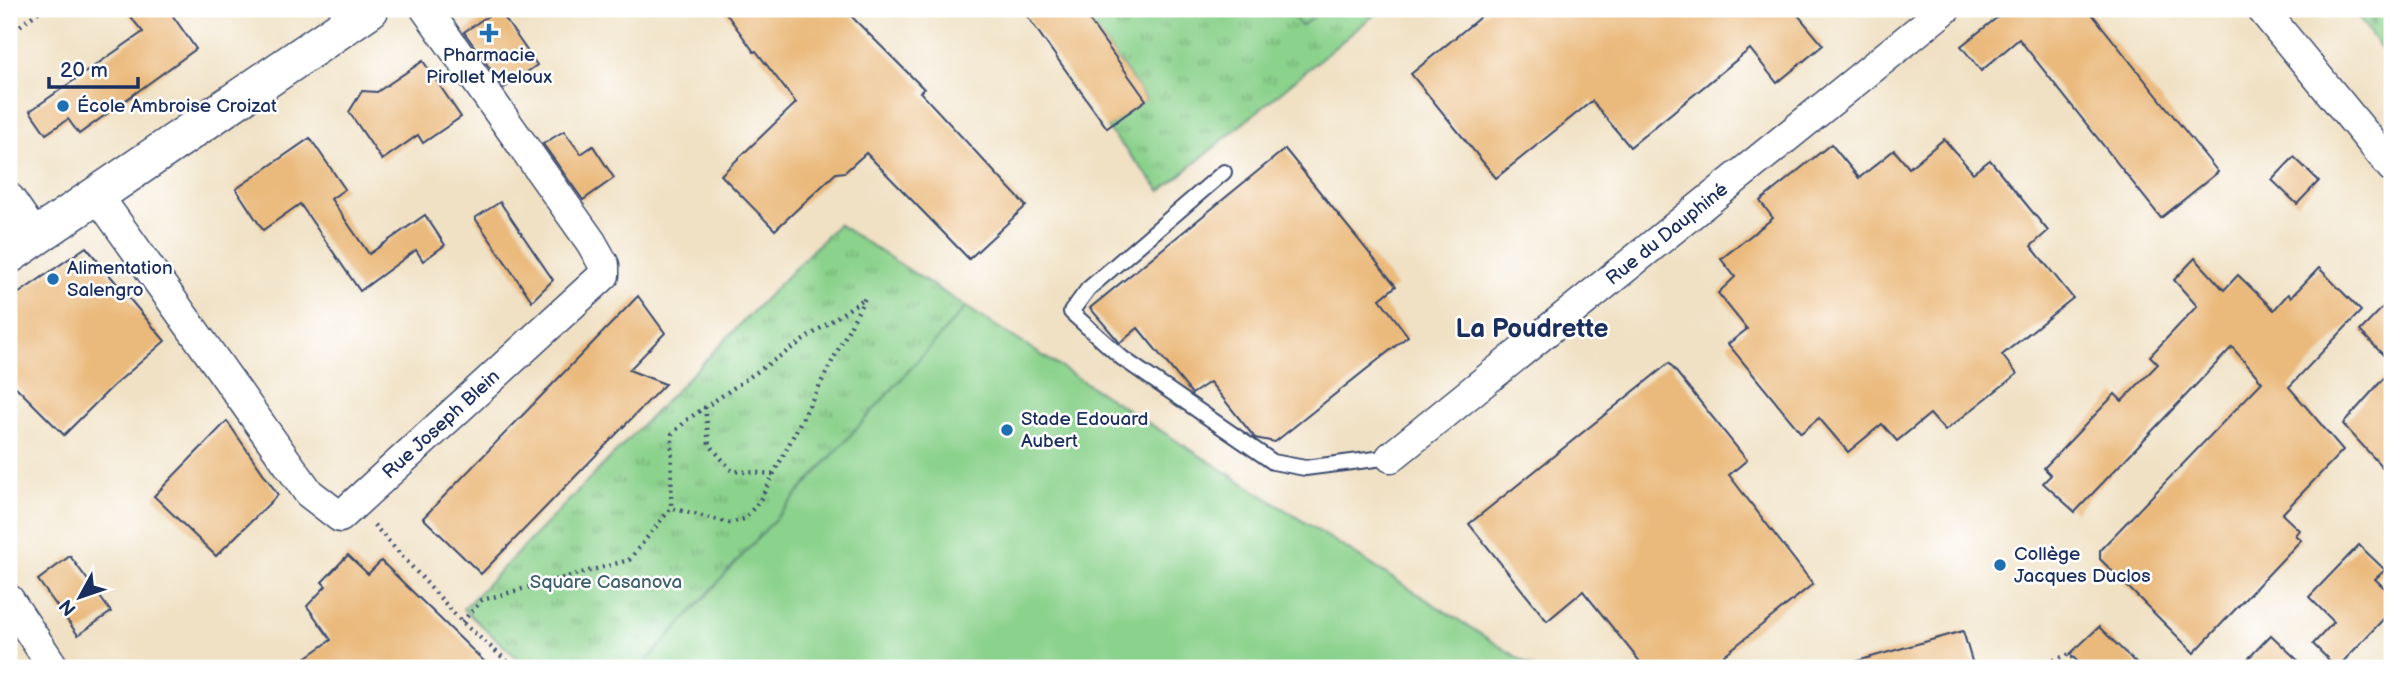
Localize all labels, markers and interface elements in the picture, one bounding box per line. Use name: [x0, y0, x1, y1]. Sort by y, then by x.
marker: Pharmacie Pirollet Meloux: [481, 25, 497, 41]
place label: Pharmacie Pirollet Meloux: [426, 44, 552, 89]
scale bar: [49, 46, 138, 90]
text: 20 m: [60, 58, 108, 83]
place label: École Ambroise Croizat: [77, 94, 277, 118]
marker: École Ambroise Croizat: [55, 98, 71, 114]
street label: Rue du Dauphiné: [1601, 178, 1733, 290]
place label: Alimentation Salengro: [67, 257, 173, 302]
marker: Alimentation Salengro: [45, 271, 61, 287]
district label: La Poudrette: [1456, 314, 1608, 345]
street label: Rue Joseph Blein: [378, 365, 504, 484]
place label: Stade Edouard Aubert: [1021, 408, 1149, 453]
marker: Stade Edouard Aubert: [999, 422, 1015, 438]
place label: Collège Jacques Duclos: [2014, 543, 2151, 588]
marker: Collège Jacques Duclos: [1992, 557, 2008, 573]
north arrow: [46, 562, 116, 632]
park label: Square Casanova: [530, 571, 682, 594]
text: N: [55, 594, 82, 620]

